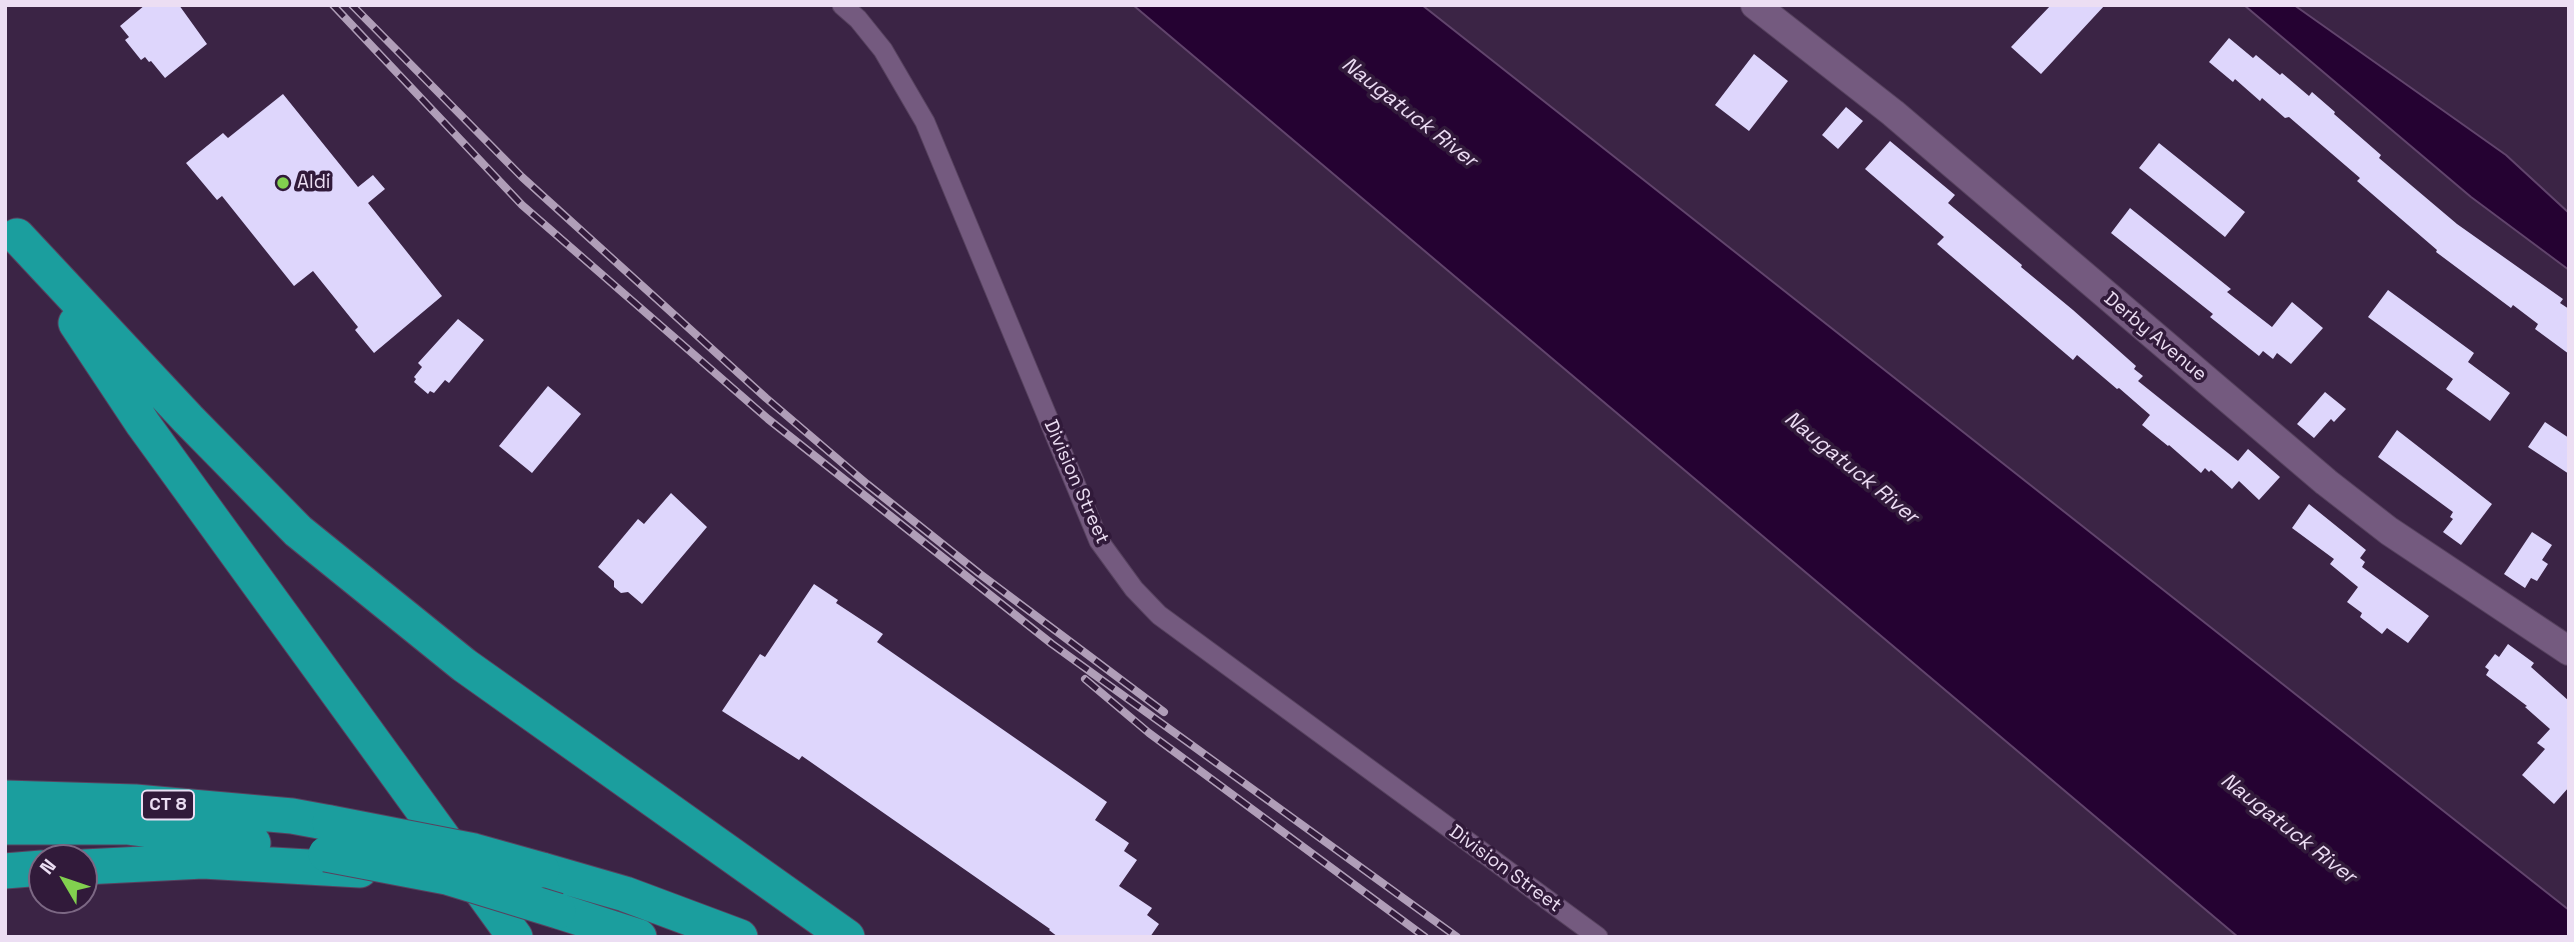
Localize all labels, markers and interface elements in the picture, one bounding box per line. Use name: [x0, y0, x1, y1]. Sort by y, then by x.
water label: Naugatuck River: [1336, 52, 1482, 174]
place label: Aldi: [297, 172, 331, 194]
marker: Aldi: [275, 175, 291, 191]
street label: Derby Avenue: [2099, 287, 2211, 387]
water label: Naugatuck River: [1779, 406, 1923, 530]
street label: Division Street: [1039, 417, 1113, 547]
water label: Naugatuck River: [2215, 768, 2361, 890]
road number: CT 8: [142, 790, 194, 820]
street label: Division Street: [1444, 821, 1566, 917]
north arrow: [28, 844, 98, 914]
text: N: [34, 854, 62, 880]

